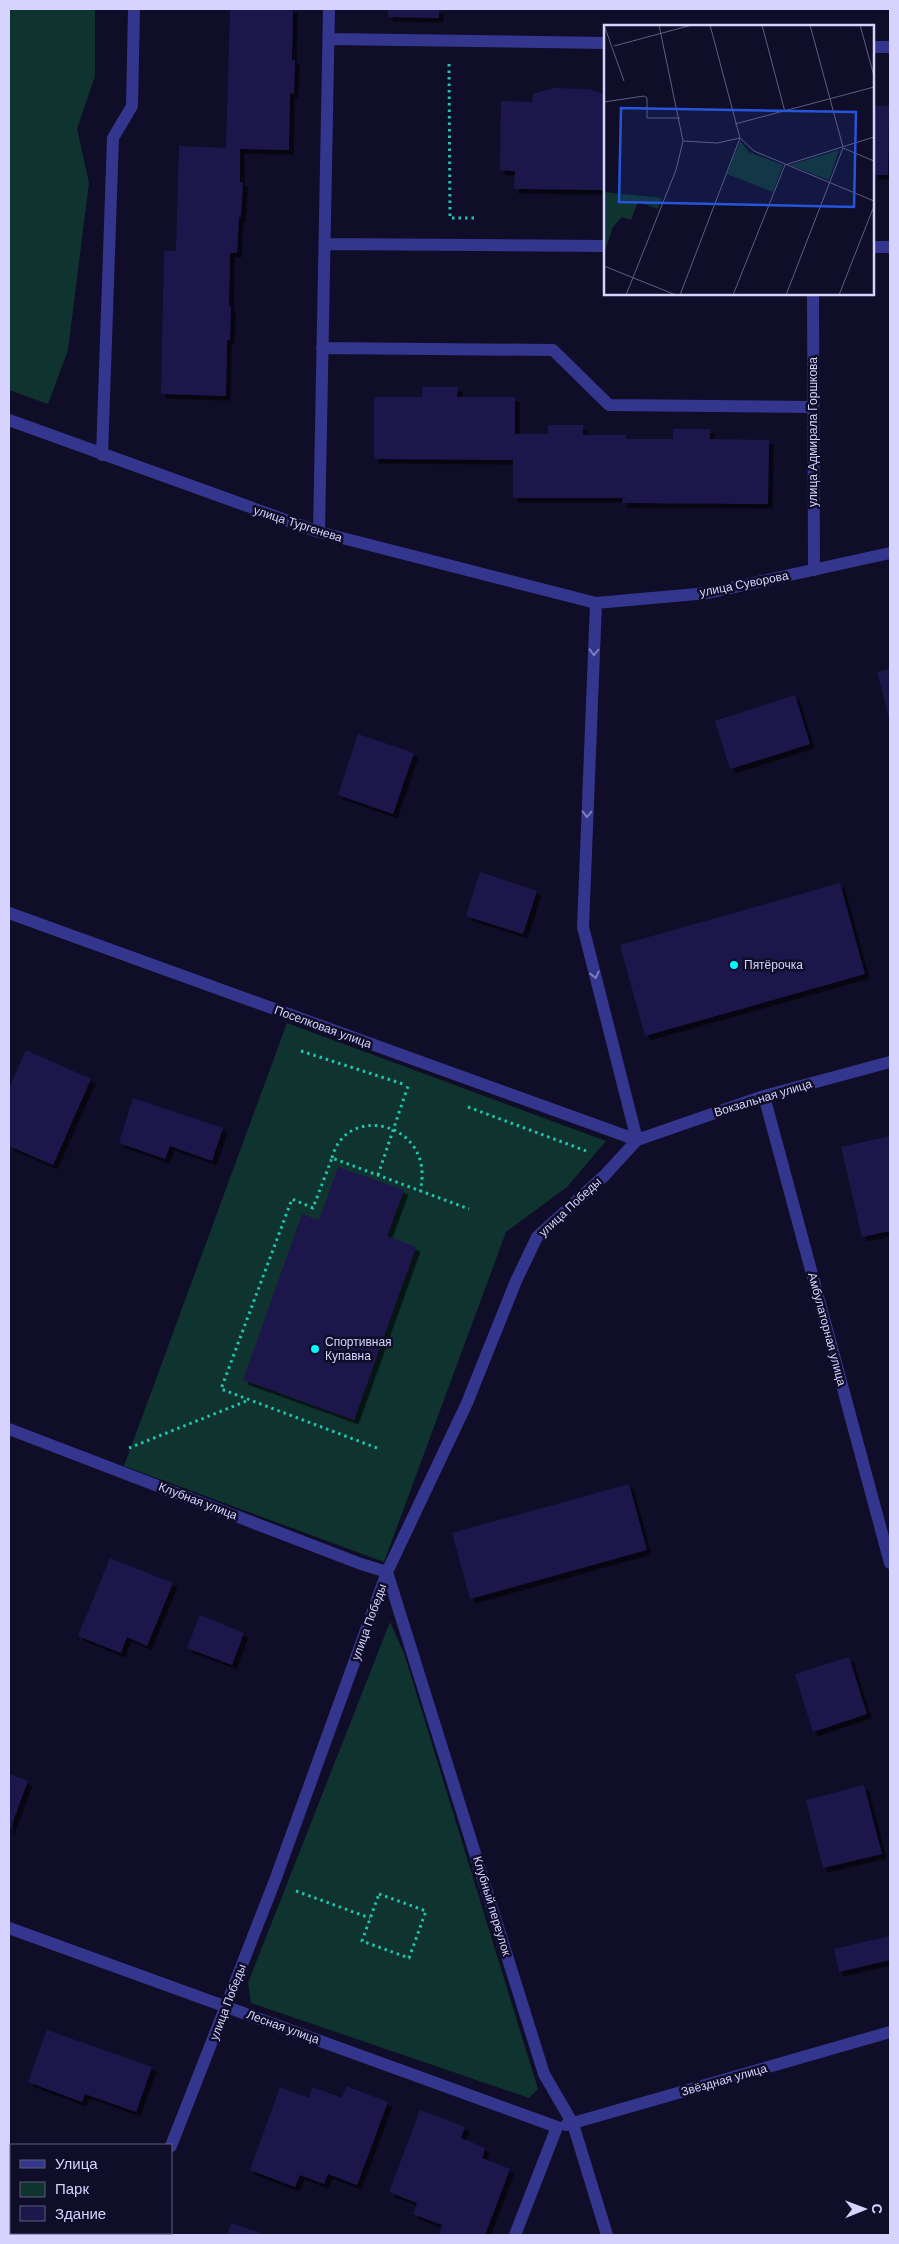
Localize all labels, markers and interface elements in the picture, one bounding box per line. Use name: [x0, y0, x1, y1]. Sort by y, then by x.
inset map: [604, 25, 874, 295]
street label: улица Адмирала Горшкова: [805, 357, 821, 507]
street label: улица Тургенева: [252, 502, 345, 546]
street label: улица Суворова: [698, 567, 790, 600]
one-way arrow: [588, 648, 599, 656]
one-way arrow: [582, 810, 593, 818]
place label: Пятёрочка: [744, 957, 803, 973]
marker: Пятёрочка: [728, 959, 740, 971]
one-way arrow: [589, 971, 600, 980]
street label: Поселковая улица: [272, 1002, 374, 1052]
street label: Вокзальная улица: [712, 1075, 814, 1120]
street label: улица Победы: [535, 1174, 605, 1240]
street label: Амбулаторная улица: [804, 1271, 850, 1388]
place label: Спортивная Купавна: [325, 1334, 392, 1364]
marker: Спортивная Купавна: [309, 1343, 321, 1355]
street label: Клубная улица: [156, 1479, 240, 1523]
street label: улица Победы: [348, 1582, 390, 1662]
street label: Клубный переулок: [469, 1854, 515, 1958]
street label: улица Победы: [206, 1962, 250, 2042]
street label: Лесная улица: [244, 2006, 322, 2048]
street label: Звёздная улица: [679, 2060, 769, 2100]
legend: [10, 2144, 172, 2234]
text: Улица: [55, 2154, 98, 2174]
text: Парк: [55, 2179, 89, 2199]
north arrow: [839, 2184, 889, 2234]
text: Здание: [55, 2204, 106, 2224]
text: С: [868, 2204, 886, 2214]

